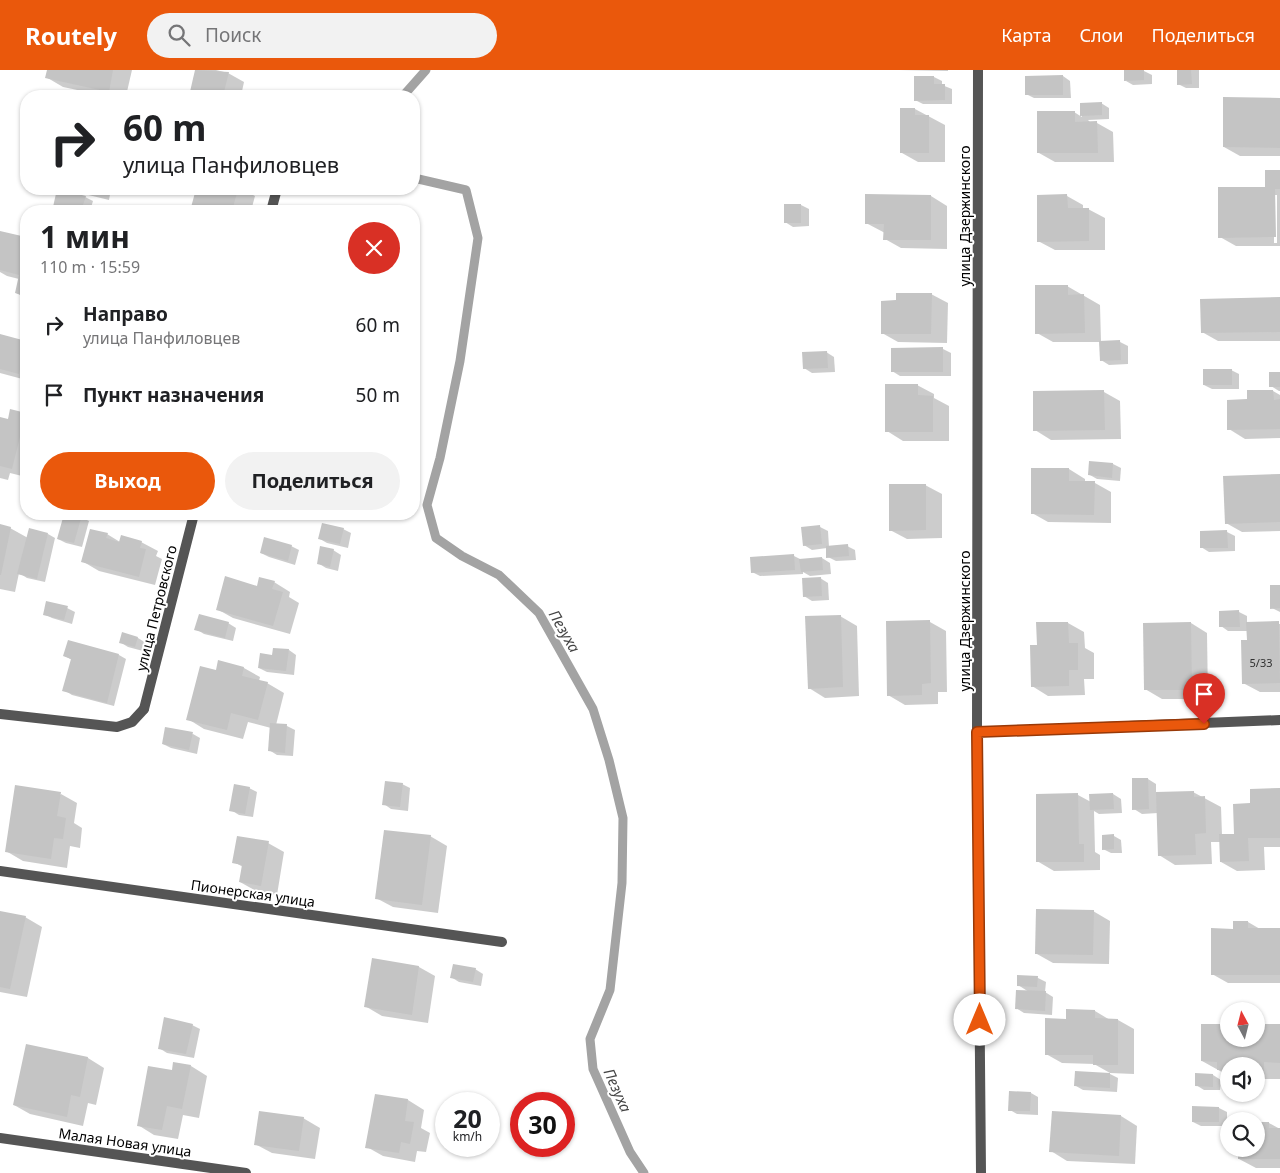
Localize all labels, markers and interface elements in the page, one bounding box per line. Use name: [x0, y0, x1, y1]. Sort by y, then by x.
search box: [147, 13, 497, 58]
text: Routely: [25, 19, 117, 52]
icon: search: [165, 21, 193, 49]
text: Поиск: [205, 22, 261, 48]
text: Карта: [1001, 23, 1051, 47]
text: Слои: [1079, 23, 1123, 47]
text: Поделиться: [1151, 23, 1255, 47]
text: 60 m: [123, 104, 206, 151]
icon: right: [40, 110, 105, 175]
street label: улица Дзержинского: [955, 146, 974, 286]
text: улица Панфиловцев: [123, 149, 339, 179]
text: 1 мин: [40, 216, 130, 257]
button: close: [348, 222, 400, 274]
text: 110 m · 15:59: [40, 256, 140, 278]
text: Направо: [83, 301, 168, 327]
icon: right: [40, 311, 68, 339]
text: 60 m: [356, 312, 400, 338]
text: улица Панфиловцев: [83, 327, 240, 349]
icon: arrive: [40, 381, 68, 409]
text: Пункт назначения: [83, 382, 264, 408]
text: 50 m: [356, 382, 400, 408]
button: Выход: [40, 452, 215, 510]
button: Поделиться: [225, 452, 400, 510]
street label: улица Петровского: [131, 543, 181, 673]
street label: улица Дзержинского: [955, 551, 974, 691]
water label: Пезуха: [545, 606, 585, 656]
house number: 5/33: [1250, 655, 1272, 670]
pin: [1183, 673, 1225, 724]
icon: arrive: [1190, 680, 1218, 708]
street label: Пионерская улица: [190, 875, 316, 911]
position arrow: [953, 993, 1005, 1045]
north arrow: [1220, 1002, 1265, 1048]
map controls: [1220, 1002, 1265, 1157]
button: sound: [1220, 1057, 1265, 1102]
water label: Пезуха: [600, 1065, 637, 1116]
speed limit sign: 30: [510, 1092, 575, 1157]
text: 20: [453, 1101, 482, 1135]
button: search: [1220, 1112, 1265, 1157]
street label: Малая Новая улица: [57, 1123, 193, 1161]
text: km/h: [453, 1128, 482, 1145]

